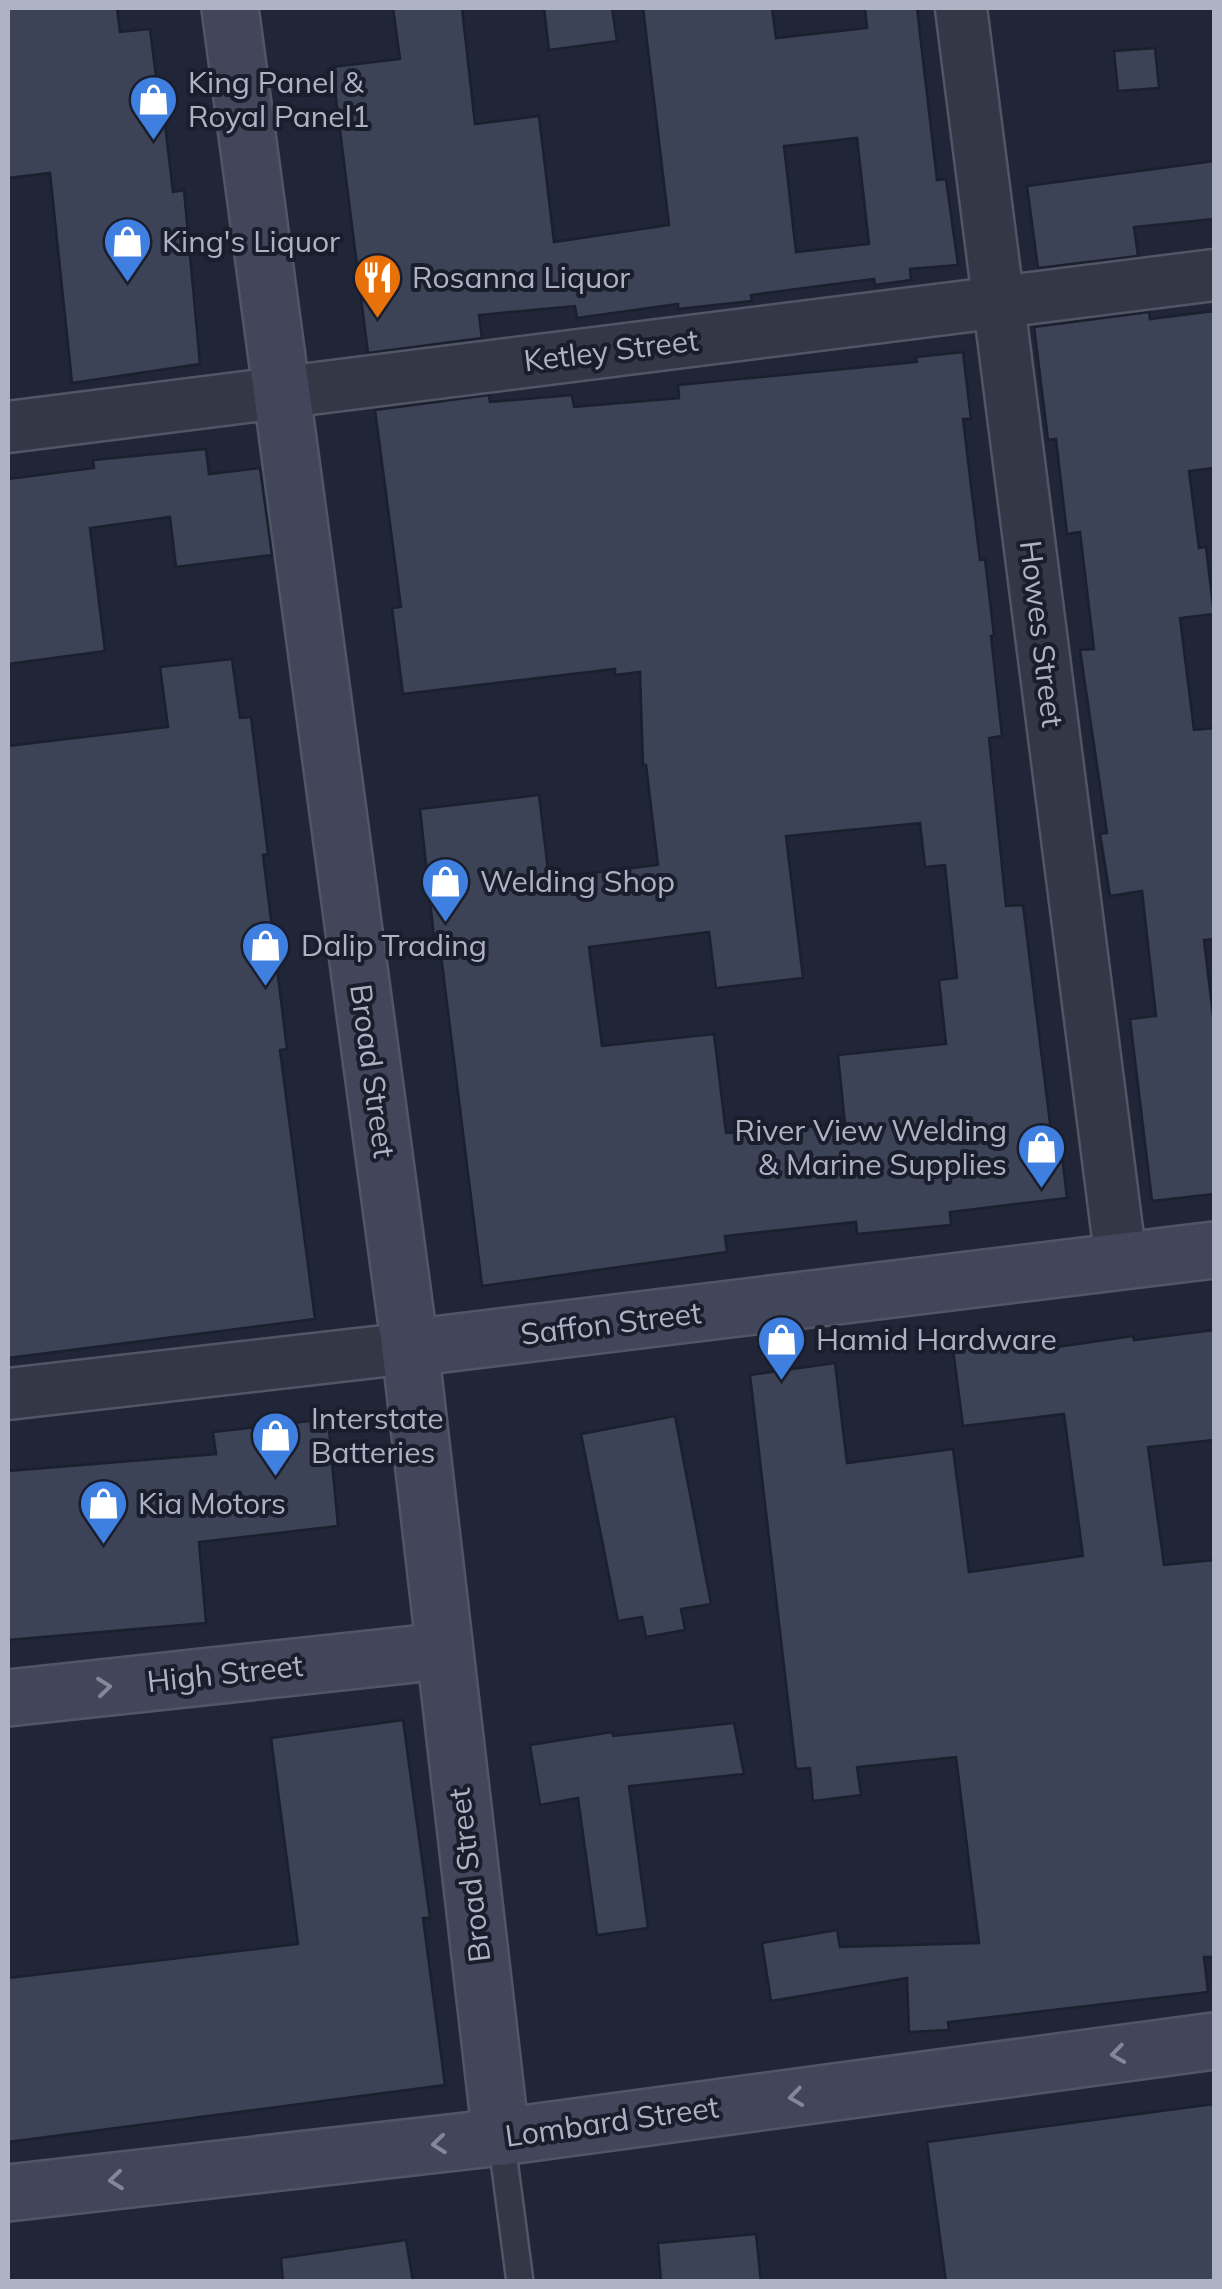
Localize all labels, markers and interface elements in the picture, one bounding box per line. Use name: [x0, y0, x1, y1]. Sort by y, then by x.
place label: King Panel & Royal Panel1: [188, 63, 370, 135]
shop icon: King Panel & Royal Panel1: [127, 74, 179, 142]
shop icon: King's Liquor: [101, 216, 153, 284]
place label: King's Liquor: [162, 222, 340, 260]
restaurant icon: Rosanna Liquor: [351, 252, 403, 320]
place label: Rosanna Liquor: [412, 258, 630, 296]
street label: Ketley Street: [521, 320, 700, 380]
street label: Howes Street: [1012, 538, 1072, 729]
shop icon: Welding Shop: [419, 856, 471, 924]
place label: Welding Shop: [480, 862, 675, 900]
shop icon: Dalip Trading: [240, 920, 292, 988]
place label: Dalip Trading: [301, 926, 487, 964]
street label: Broad Street: [342, 982, 404, 1160]
place label: River View Welding & Marine Supplies: [734, 1111, 1007, 1183]
shop icon: River View Welding & Marine Supplies: [1016, 1122, 1068, 1190]
street label: Saffon Street: [518, 1293, 703, 1353]
shop icon: Hamid Hardware: [755, 1314, 807, 1382]
place label: Hamid Hardware: [816, 1320, 1057, 1358]
place label: Interstate Batteries: [311, 1399, 444, 1471]
shop icon: Interstate Batteries: [250, 1410, 302, 1478]
shop icon: Kia Motors: [77, 1478, 129, 1546]
place label: Kia Motors: [138, 1484, 286, 1522]
street label: High Street: [145, 1646, 305, 1700]
one-way arrow: [97, 1677, 113, 1698]
street label: Broad Street: [439, 1786, 499, 1964]
one-way arrow: [1110, 2043, 1126, 2064]
one-way arrow: [787, 2086, 803, 2107]
street label: Lombard Street: [503, 2087, 721, 2155]
one-way arrow: [430, 2133, 446, 2154]
one-way arrow: [107, 2169, 123, 2190]

